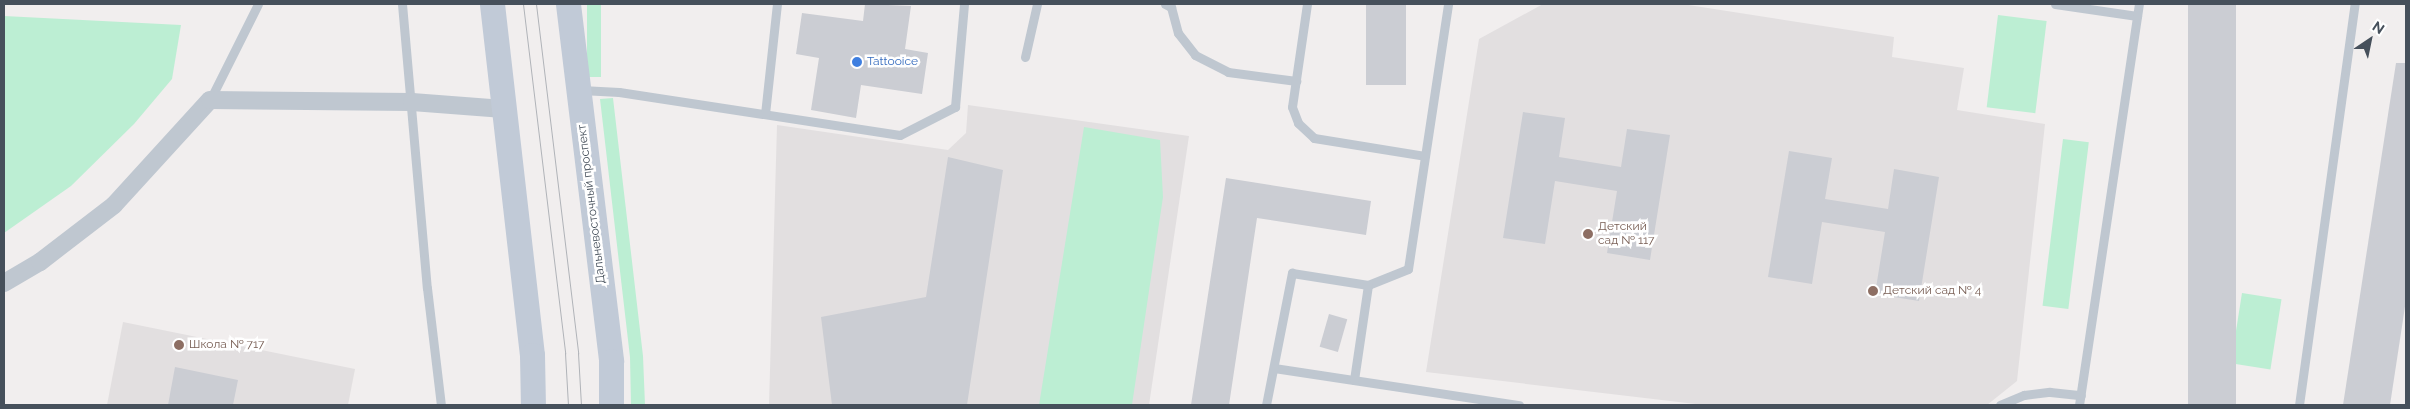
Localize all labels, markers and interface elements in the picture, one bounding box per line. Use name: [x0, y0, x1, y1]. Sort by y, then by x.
north arrow: [2345, 15, 2395, 65]
text: N: [2369, 18, 2387, 37]
place label: Tattooice: [867, 55, 918, 69]
marker: Tattooice: [851, 56, 863, 68]
street label: Дальневосточный проспект: [575, 123, 609, 285]
place label: Детский сад № 117: [1598, 220, 1655, 248]
marker: Детский сад № 117: [1582, 228, 1594, 240]
place label: Детский сад № 4: [1883, 284, 1981, 298]
marker: Детский сад № 4: [1867, 285, 1879, 297]
place label: Школа № 717: [189, 338, 265, 352]
marker: Школа № 717: [173, 339, 185, 351]

